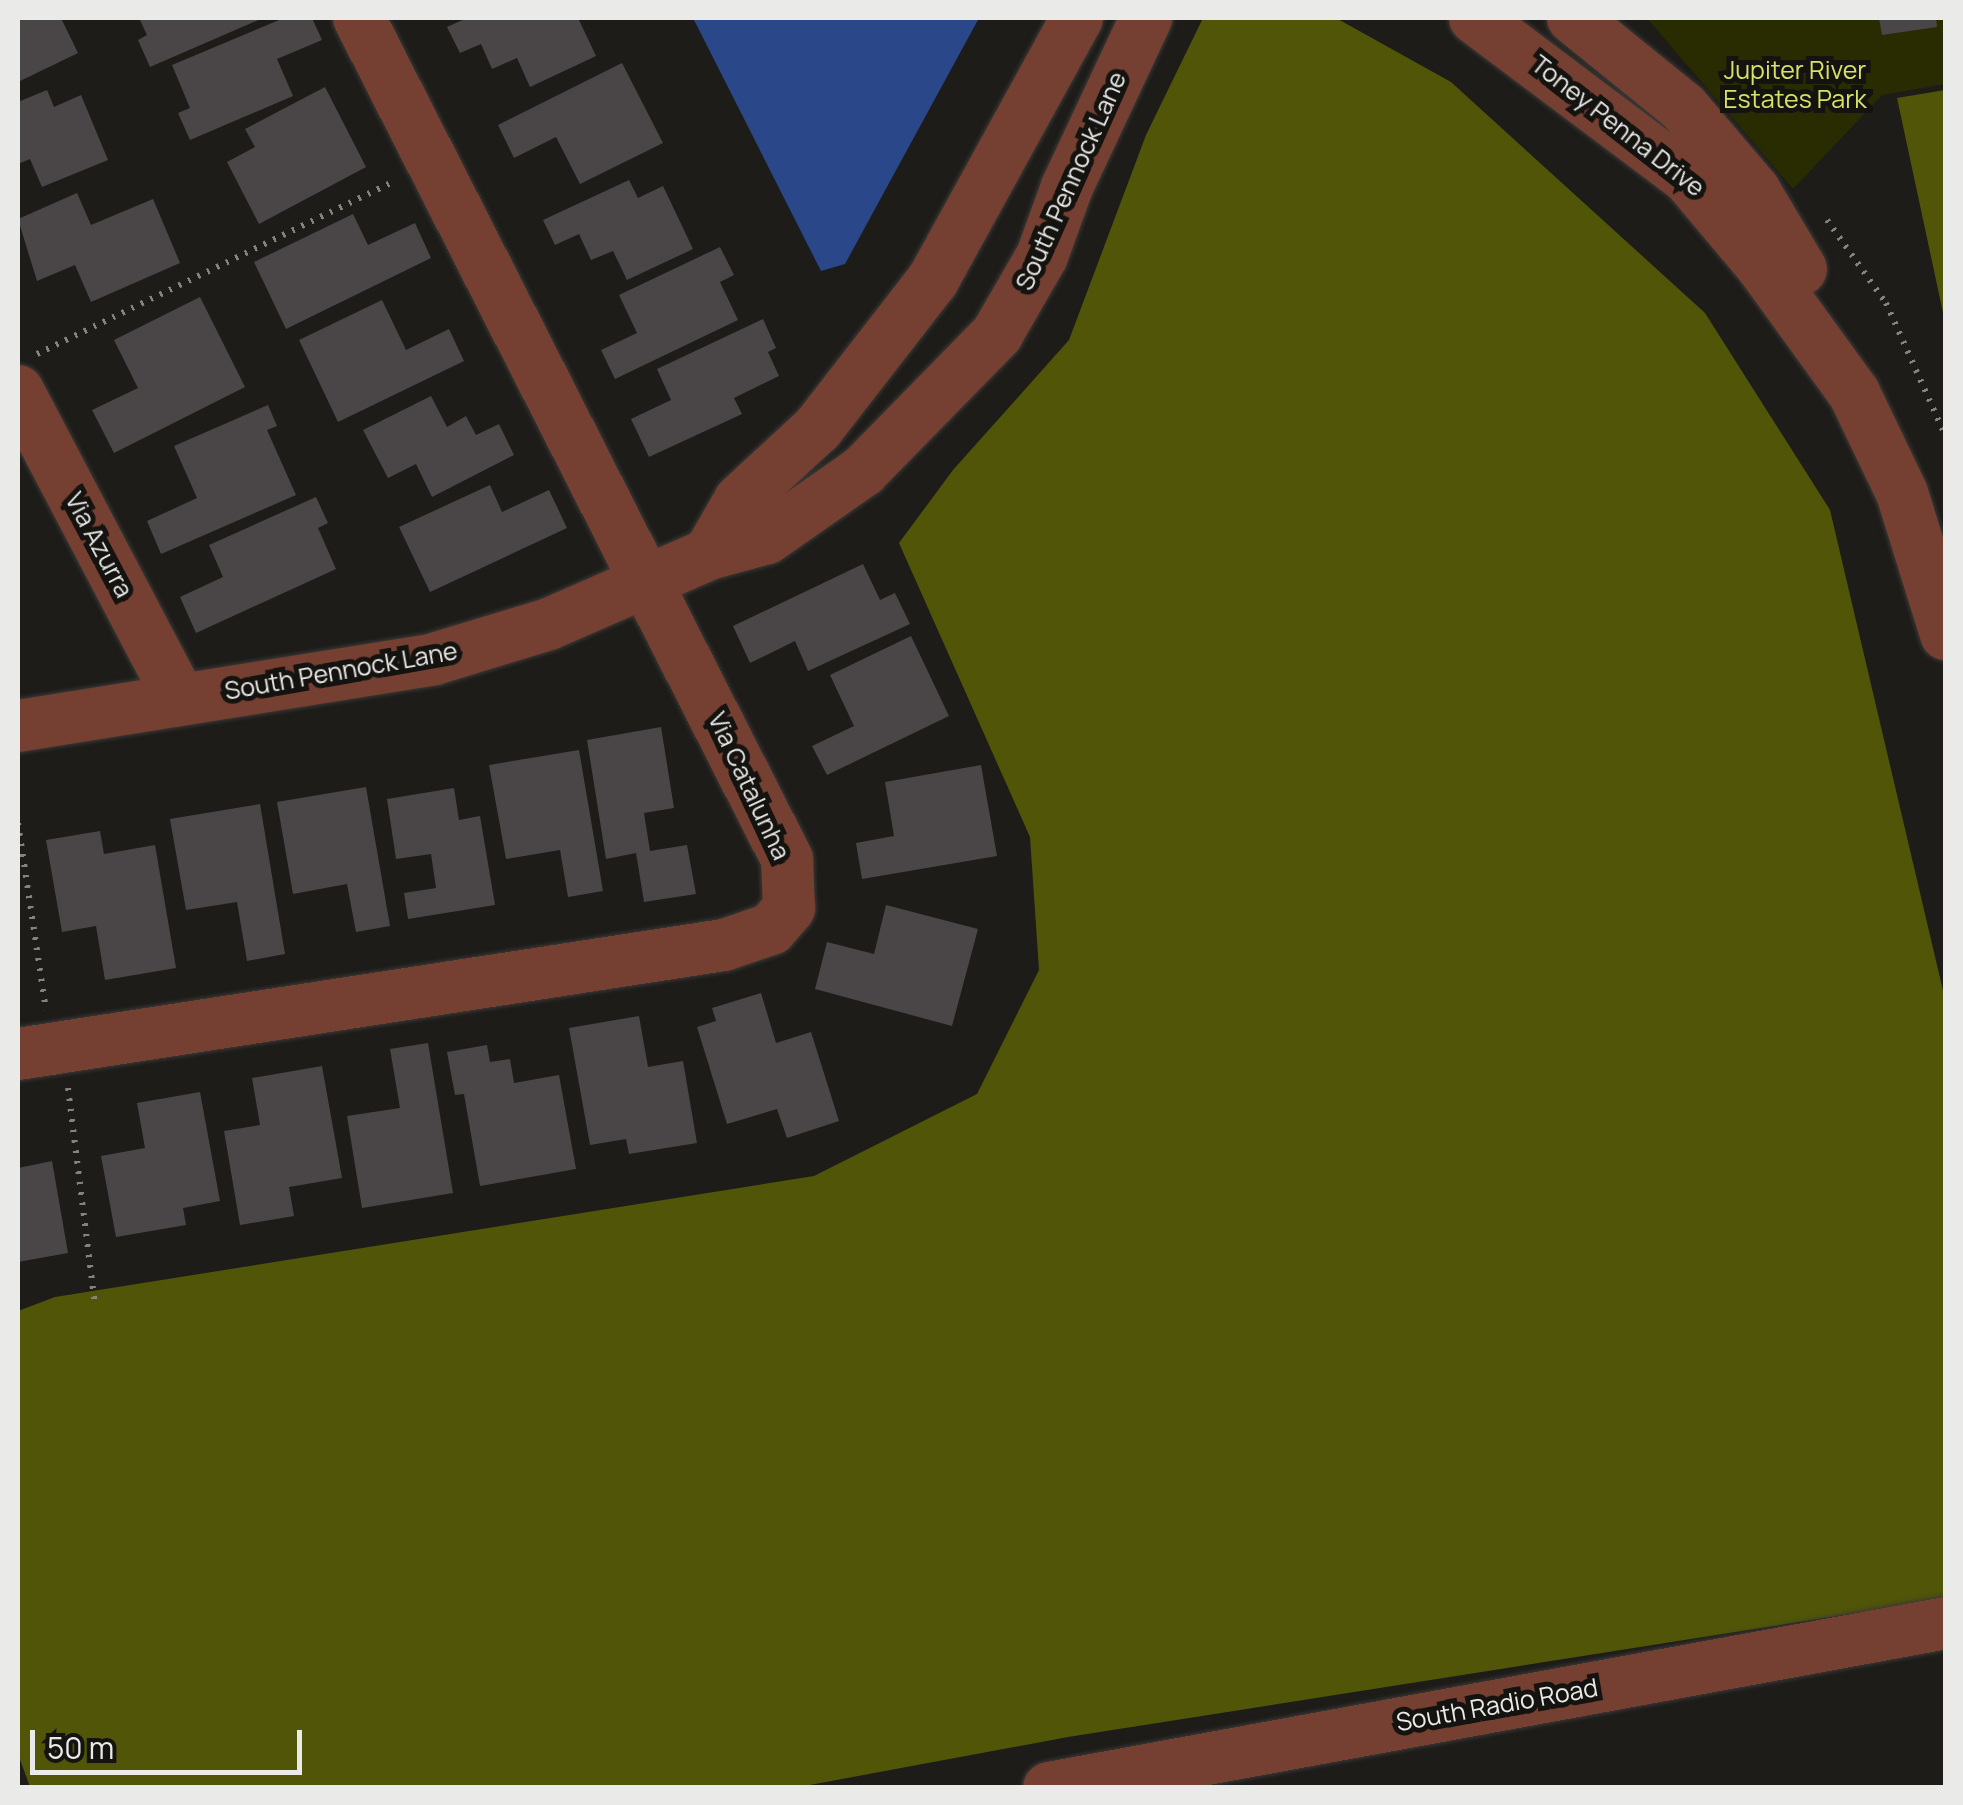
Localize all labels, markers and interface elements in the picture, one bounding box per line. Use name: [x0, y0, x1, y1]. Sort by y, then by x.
street label: Toney Penna Drive: [1526, 49, 1710, 203]
park label: Jupiter River Estates Park: [1723, 56, 1867, 115]
street label: South Pennock Lane: [1009, 67, 1133, 295]
street label: Via Azurra: [59, 487, 139, 603]
street label: South Pennock Lane: [222, 636, 460, 706]
street label: Via Catalunha: [702, 707, 796, 865]
street label: South Radio Road: [1394, 1672, 1600, 1738]
scale bar: [35, 1710, 308, 1772]
text: 50 m: [47, 1727, 114, 1768]

